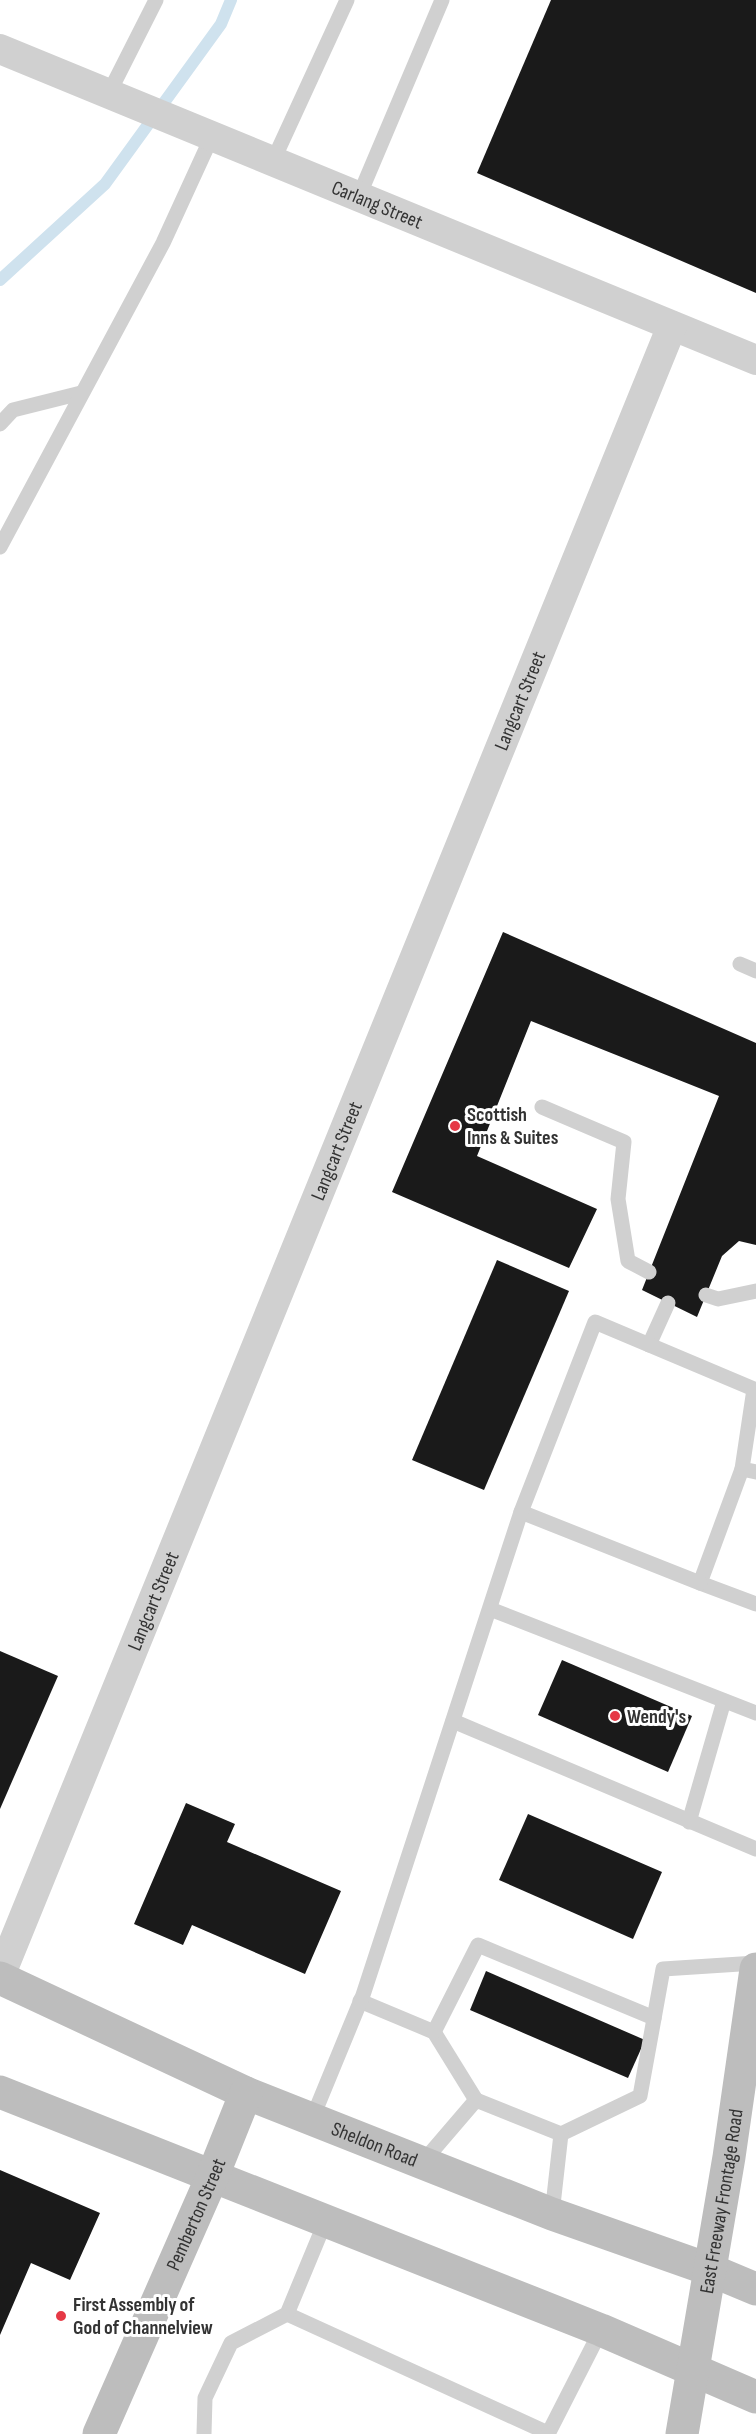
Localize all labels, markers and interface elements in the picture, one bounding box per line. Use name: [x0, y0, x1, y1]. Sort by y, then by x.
street label: Carlang Street: [328, 176, 426, 235]
street label: Langcart Street: [489, 648, 551, 754]
street label: Langcart Street: [306, 1098, 368, 1204]
place label: Scottish Inns & Suites: [467, 1103, 559, 1150]
marker: Scottish Inns & Suites: [448, 1119, 462, 1133]
street label: Langcart Street: [123, 1548, 185, 1654]
place label: Wendy's: [627, 1705, 687, 1729]
marker: Wendy's: [608, 1709, 622, 1723]
street label: East Freeway Frontage Road: [695, 2107, 749, 2296]
street label: Sheldon Road: [328, 2117, 421, 2173]
street label: Pemberton Street: [161, 2155, 231, 2274]
place label: First Assembly of God of Channelview: [73, 2293, 213, 2340]
marker: First Assembly of God of Channelview: [54, 2309, 68, 2323]

